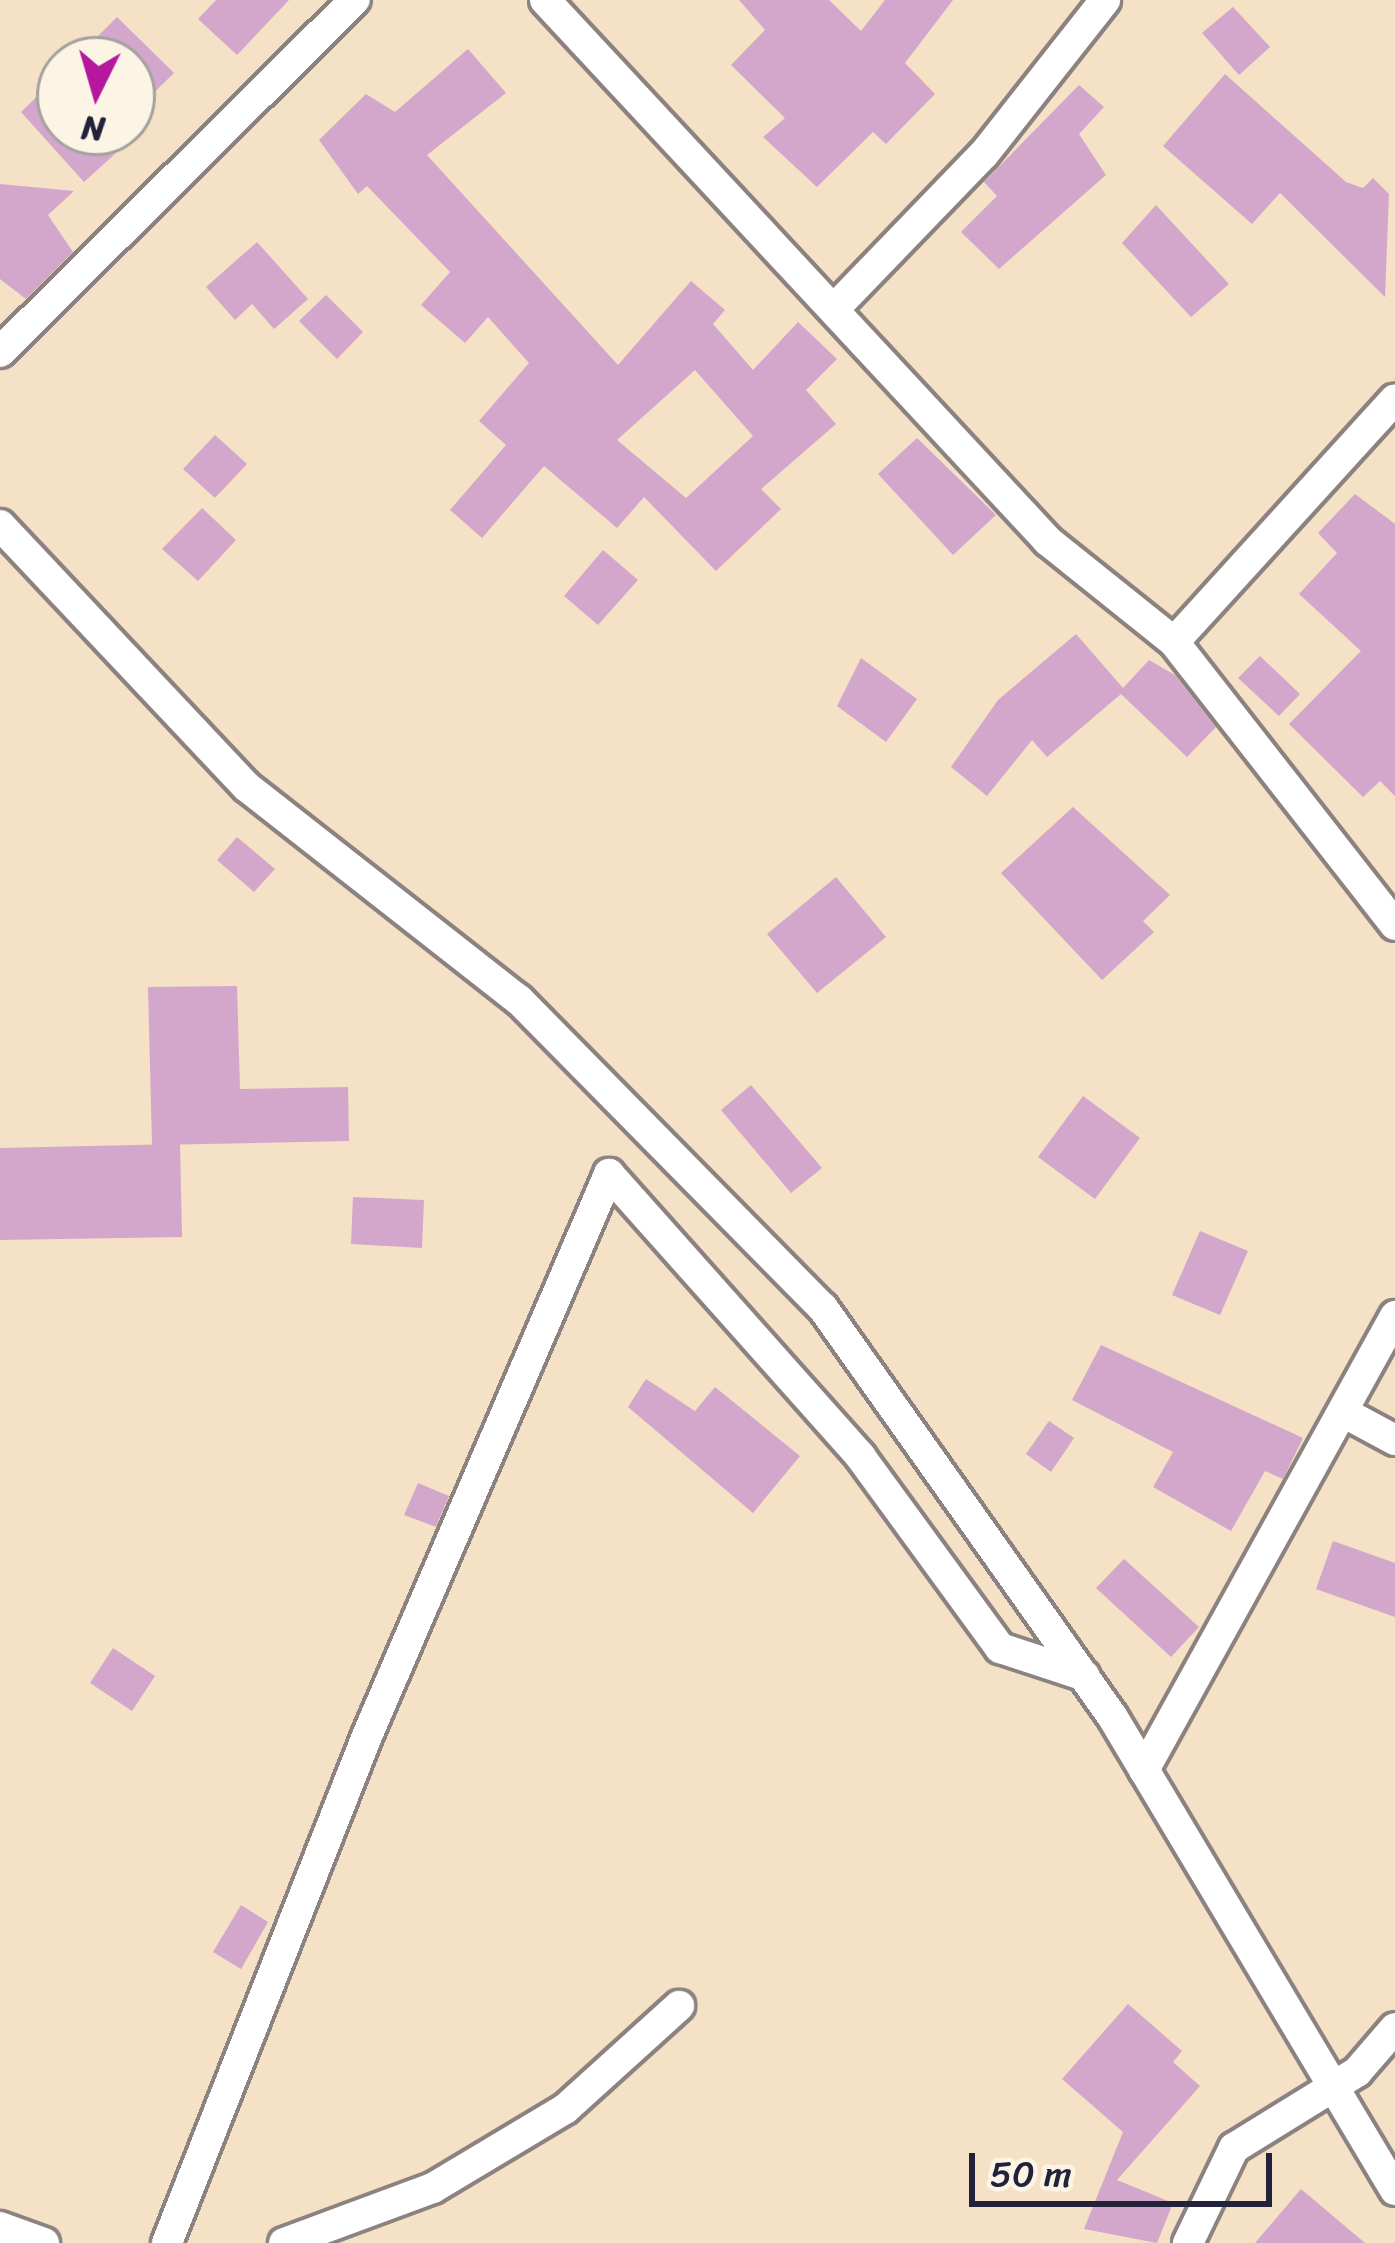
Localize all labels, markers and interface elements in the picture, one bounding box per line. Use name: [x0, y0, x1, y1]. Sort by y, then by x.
north arrow: [36, 36, 156, 156]
text: N: [79, 99, 107, 159]
scale bar: [975, 2129, 1278, 2203]
text: 50 m: [990, 2142, 1072, 2206]

